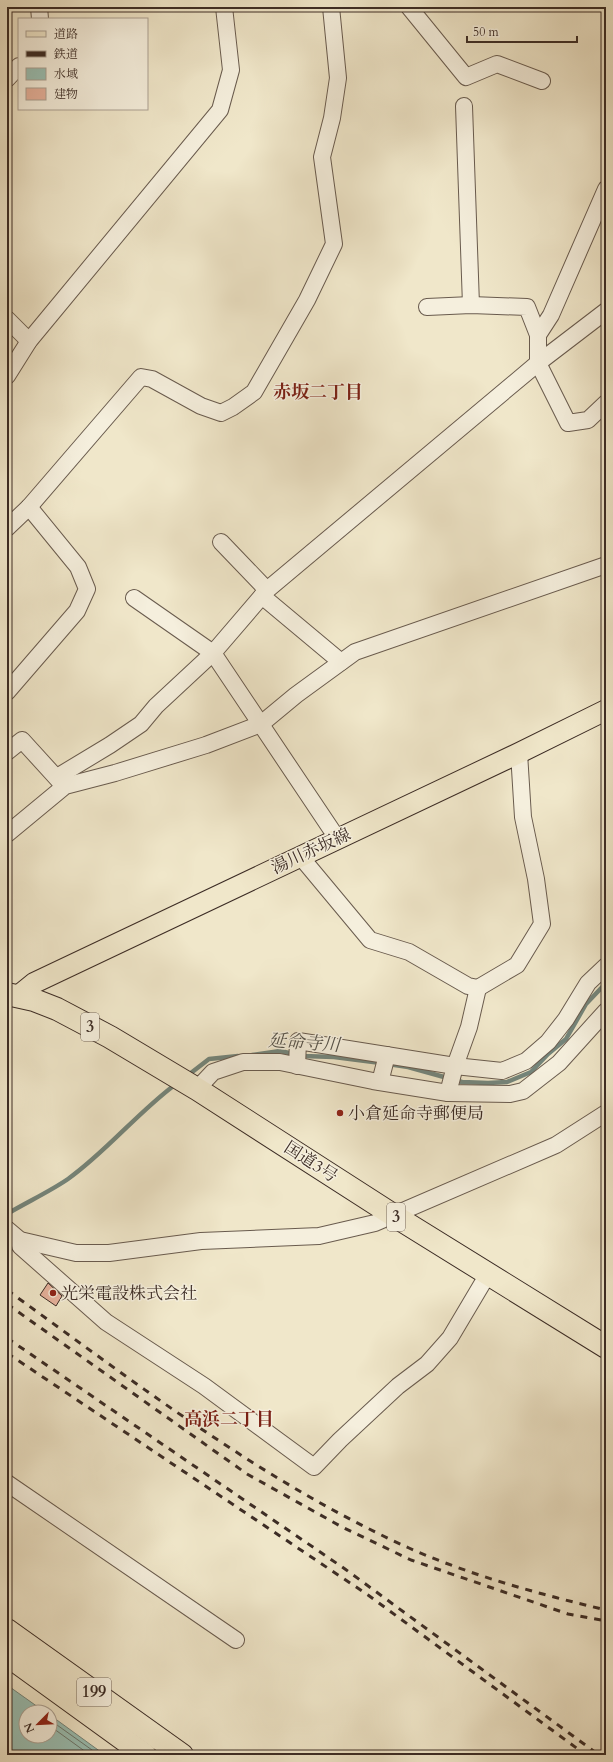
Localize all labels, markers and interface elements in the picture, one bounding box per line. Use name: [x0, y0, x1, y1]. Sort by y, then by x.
legend: [18, 18, 148, 110]
scale bar: [467, 18, 577, 44]
text: 50 m: [473, 24, 500, 40]
text: 道路: [54, 26, 78, 42]
text: 鉄道: [53, 46, 78, 62]
text: 水域: [54, 66, 78, 82]
text: 建物: [54, 86, 78, 102]
district label: 赤坂二丁目: [273, 380, 363, 405]
street label: 湯川赤坂線: [268, 823, 354, 879]
road number: 3: [81, 1013, 99, 1041]
water label: 延命寺川: [267, 1028, 343, 1058]
place label: 小倉延命寺郵便局: [348, 1102, 484, 1125]
marker: 小倉延命寺郵便局: [335, 1108, 345, 1118]
street label: 国道3号: [280, 1136, 342, 1188]
road number: 3: [387, 1203, 405, 1231]
place label: 光栄電設株式会社: [61, 1282, 197, 1305]
marker: 光栄電設株式会社: [48, 1288, 58, 1298]
district label: 高浜二丁目: [184, 1407, 274, 1432]
road number: 199: [77, 1678, 111, 1706]
north arrow: [18, 1704, 58, 1744]
text: N: [20, 1720, 38, 1735]

